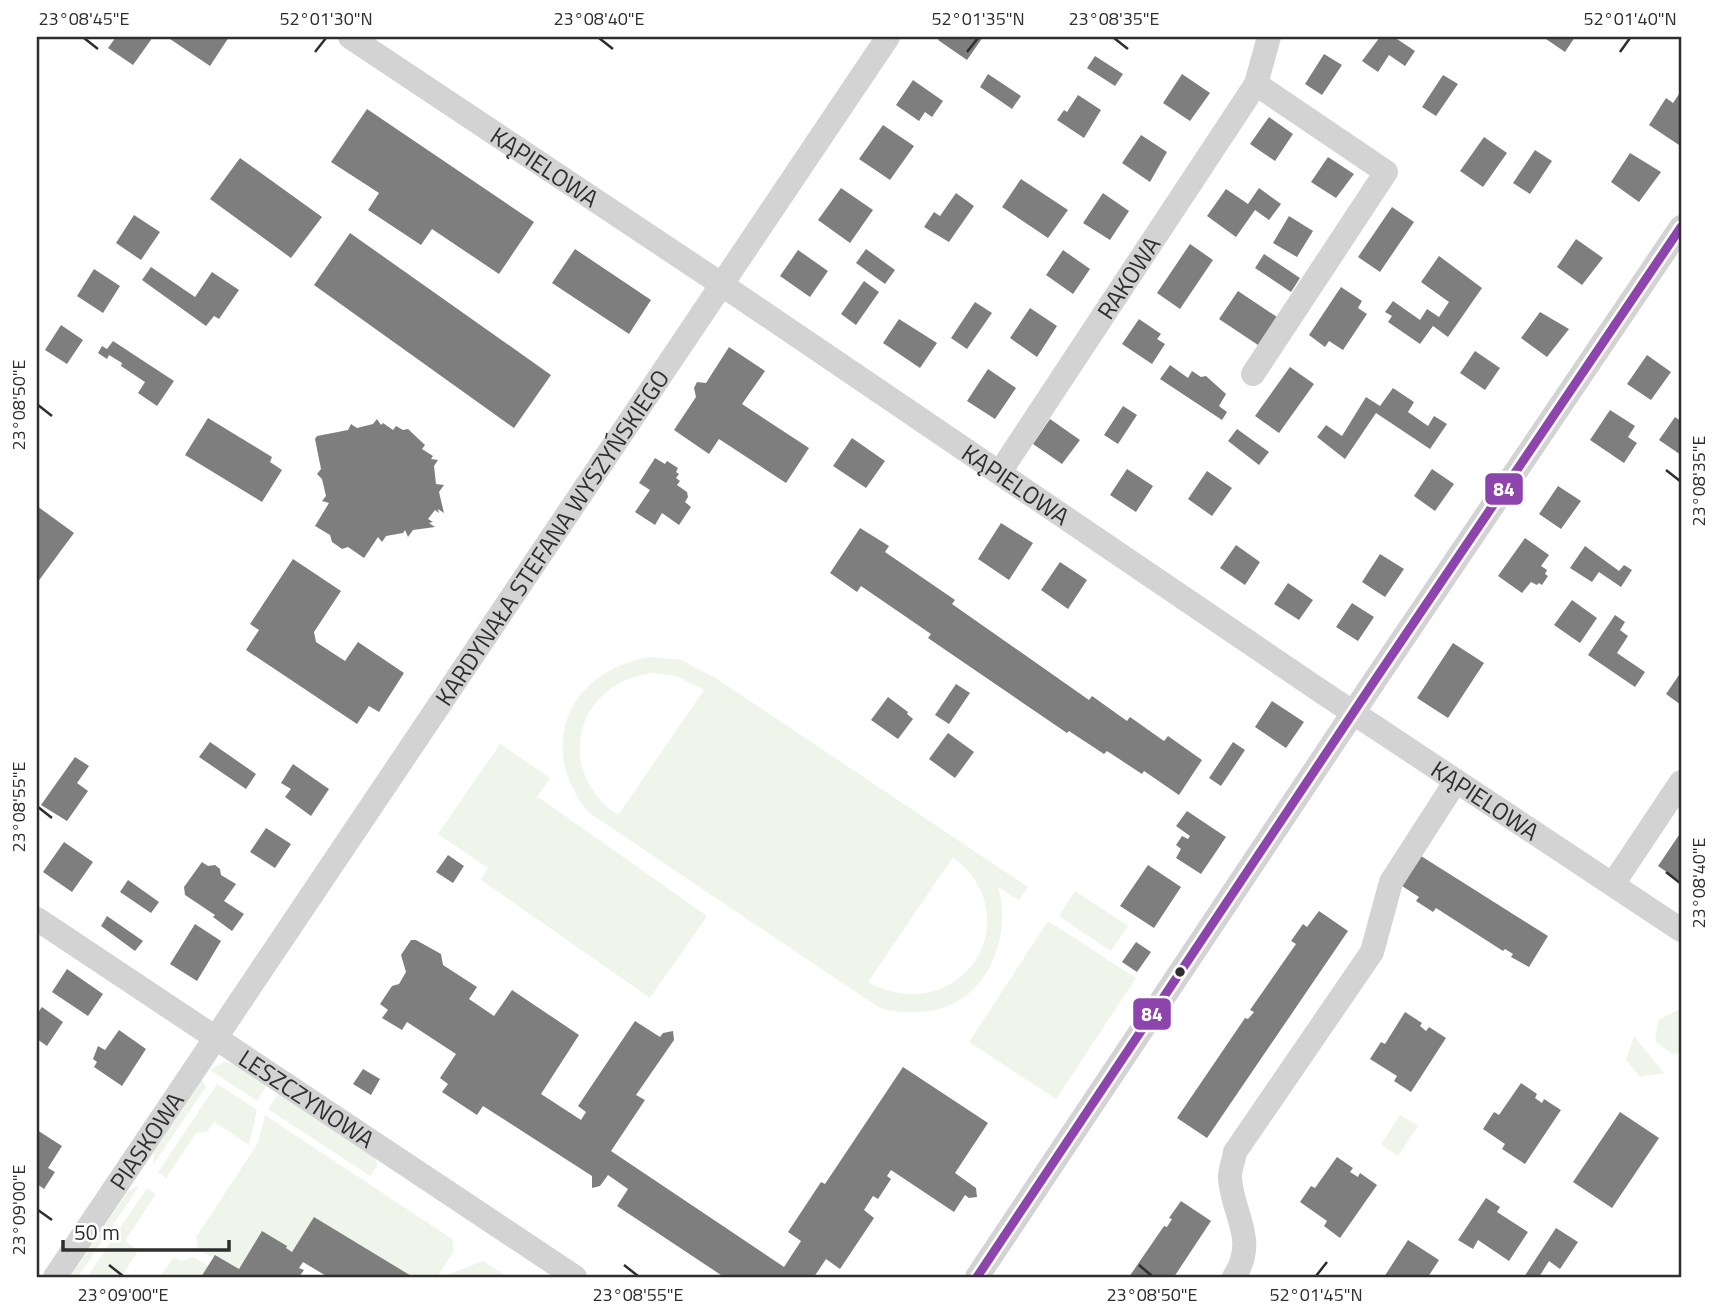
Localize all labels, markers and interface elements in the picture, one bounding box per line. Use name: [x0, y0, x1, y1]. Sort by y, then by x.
text: 23°08'45"E: [39, 5, 130, 32]
text: 52°01'30"N: [279, 5, 373, 32]
text: 23°08'40"E: [554, 5, 645, 32]
text: 52°01'35"N: [931, 5, 1025, 32]
text: 23°08'35"E: [1069, 5, 1160, 32]
text: 52°01'40"N: [1583, 5, 1677, 32]
street label: KĄPIELOWA: [484, 118, 606, 216]
street label: RAKOWA: [1088, 229, 1169, 326]
text: 23°08'50"E: [5, 359, 32, 450]
street label: KARDYNAŁA STEFANA WYSZYŃSKIEGO: [426, 362, 678, 713]
street label: KĄPIELOWA: [955, 435, 1077, 534]
text: 23°08'35"E: [1685, 435, 1712, 526]
line badge: 84: [1484, 472, 1524, 506]
text: 84: [1493, 474, 1515, 503]
street label: KĄPIELOWA: [1424, 751, 1547, 849]
text: 23°08'55"E: [5, 761, 32, 852]
text: 23°08'40"E: [1685, 837, 1712, 928]
unlabelled marker: [1173, 965, 1187, 979]
line badge: 84: [1132, 997, 1172, 1031]
text: 84: [1141, 999, 1163, 1028]
street label: LESZCZYNOWA: [232, 1040, 382, 1157]
street label: PIASKOWA: [100, 1085, 192, 1197]
text: 23°09'00"E: [5, 1164, 32, 1255]
scale bar: [63, 1209, 229, 1253]
text: 50 m: [74, 1216, 120, 1248]
text: 23°09'00"E: [78, 1281, 169, 1308]
text: 23°08'55"E: [593, 1281, 684, 1308]
text: 23°08'50"E: [1107, 1281, 1198, 1308]
text: 52°01'45"N: [1269, 1281, 1363, 1308]

